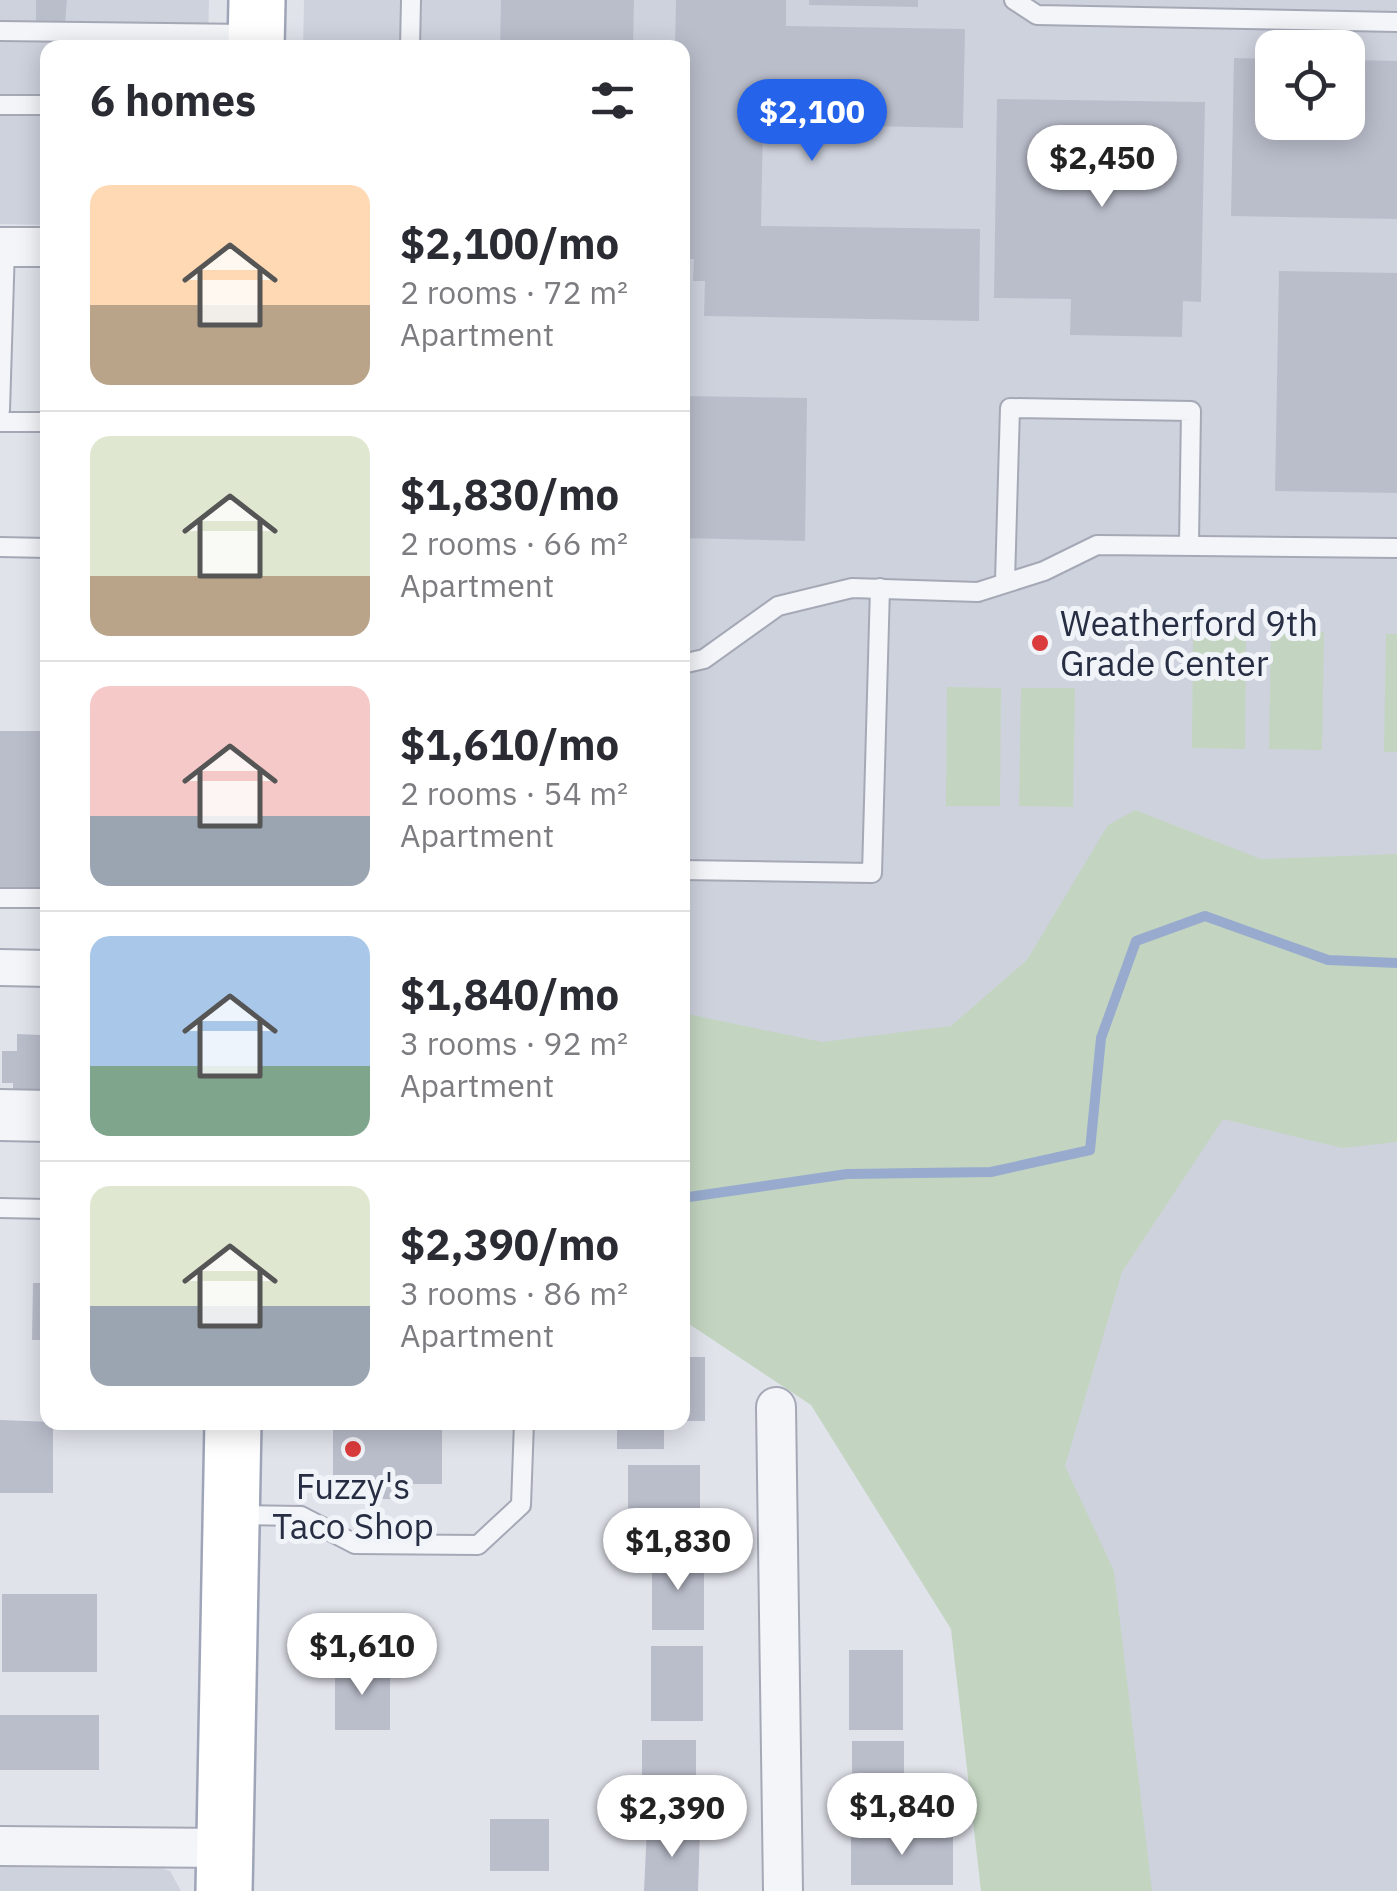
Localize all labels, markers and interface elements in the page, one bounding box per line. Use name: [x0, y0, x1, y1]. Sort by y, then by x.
map controls: [1255, 30, 1365, 140]
button: locate: [1255, 30, 1365, 140]
text: 6 homes: [90, 73, 256, 128]
icon: filters: [585, 73, 640, 128]
pin: $2,100: [731, 79, 893, 164]
text: $2,100: [759, 90, 865, 132]
pin: $2,450: [1021, 125, 1183, 210]
text: $2,450: [1049, 136, 1155, 178]
text: $2,100/mo: [400, 216, 619, 271]
icon: home: [170, 225, 290, 345]
text: 2 rooms · 72 m²: [400, 271, 628, 313]
text: Apartment: [400, 313, 554, 355]
text: $1,830/mo: [400, 467, 619, 522]
icon: home: [170, 476, 290, 596]
text: 2 rooms · 66 m²: [400, 522, 628, 564]
text: Apartment: [400, 564, 554, 606]
place label: Weatherford 9th Grade Center: [1060, 600, 1318, 686]
marker: Weatherford 9th Grade Center: [1029, 632, 1051, 654]
text: $1,610/mo: [400, 717, 619, 772]
icon: home: [170, 726, 290, 846]
text: 2 rooms · 54 m²: [400, 772, 628, 814]
text: Apartment: [400, 814, 554, 856]
text: $1,840/mo: [400, 967, 619, 1022]
icon: home: [170, 976, 290, 1096]
text: 3 rooms · 92 m²: [400, 1022, 628, 1064]
text: Apartment: [400, 1064, 554, 1106]
text: $2,390/mo: [400, 1217, 619, 1272]
icon: home: [170, 1226, 290, 1346]
text: 3 rooms · 86 m²: [400, 1272, 628, 1314]
text: Apartment: [400, 1314, 554, 1356]
marker: Fuzzy's Taco Shop: [342, 1438, 364, 1460]
place label: Fuzzy's Taco Shop: [272, 1463, 434, 1549]
pin: $1,830: [597, 1508, 759, 1593]
text: $1,830: [625, 1519, 731, 1561]
pin: $1,610: [281, 1613, 443, 1698]
text: $1,610: [309, 1624, 415, 1666]
pin: $1,840: [821, 1773, 983, 1858]
pin: $2,390: [591, 1775, 753, 1860]
text: $1,840: [849, 1784, 955, 1826]
text: $2,390: [619, 1786, 725, 1828]

